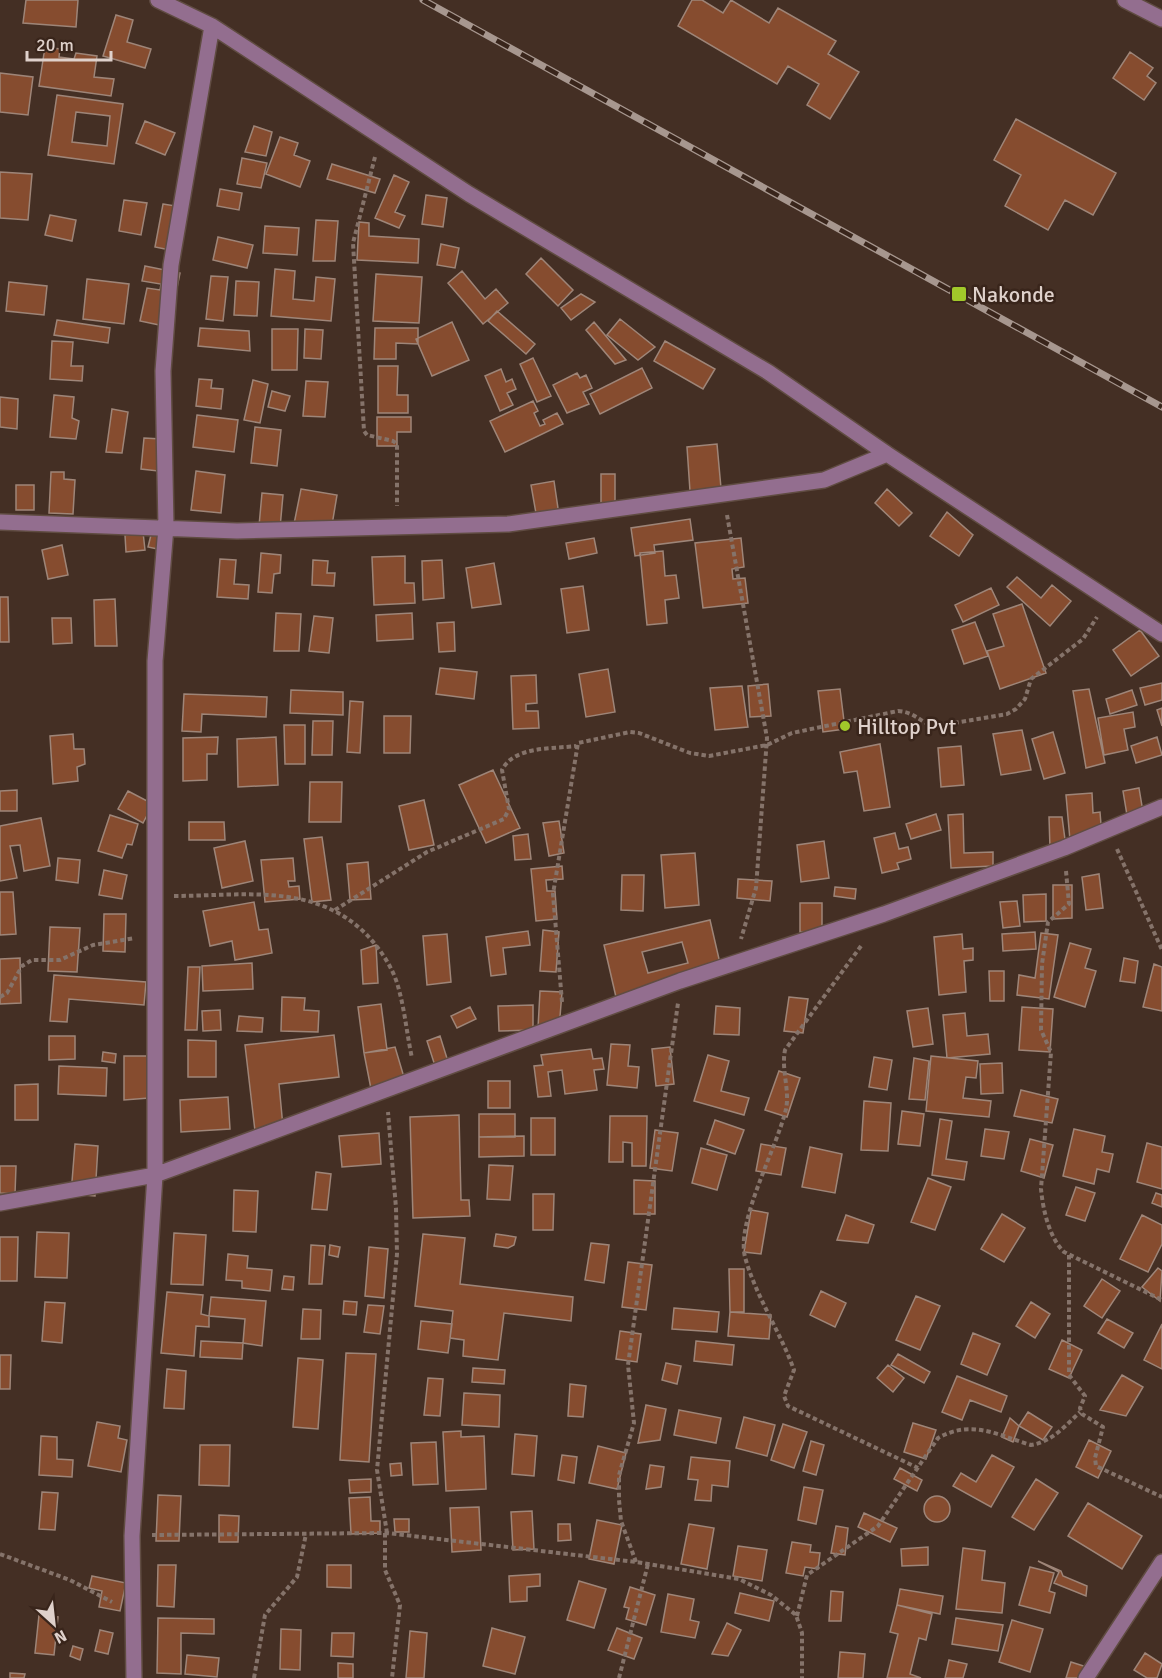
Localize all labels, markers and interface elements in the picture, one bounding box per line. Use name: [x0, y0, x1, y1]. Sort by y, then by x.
scale bar: [27, 24, 111, 62]
text: 20 m: [36, 34, 74, 56]
place label: Nakonde: [972, 281, 1055, 308]
marker: Nakonde: [950, 285, 968, 303]
place label: Hilltop Pvt: [857, 713, 957, 740]
marker: Hilltop Pvt: [838, 719, 852, 733]
north arrow: [24, 1594, 84, 1654]
text: N: [51, 1625, 70, 1648]

